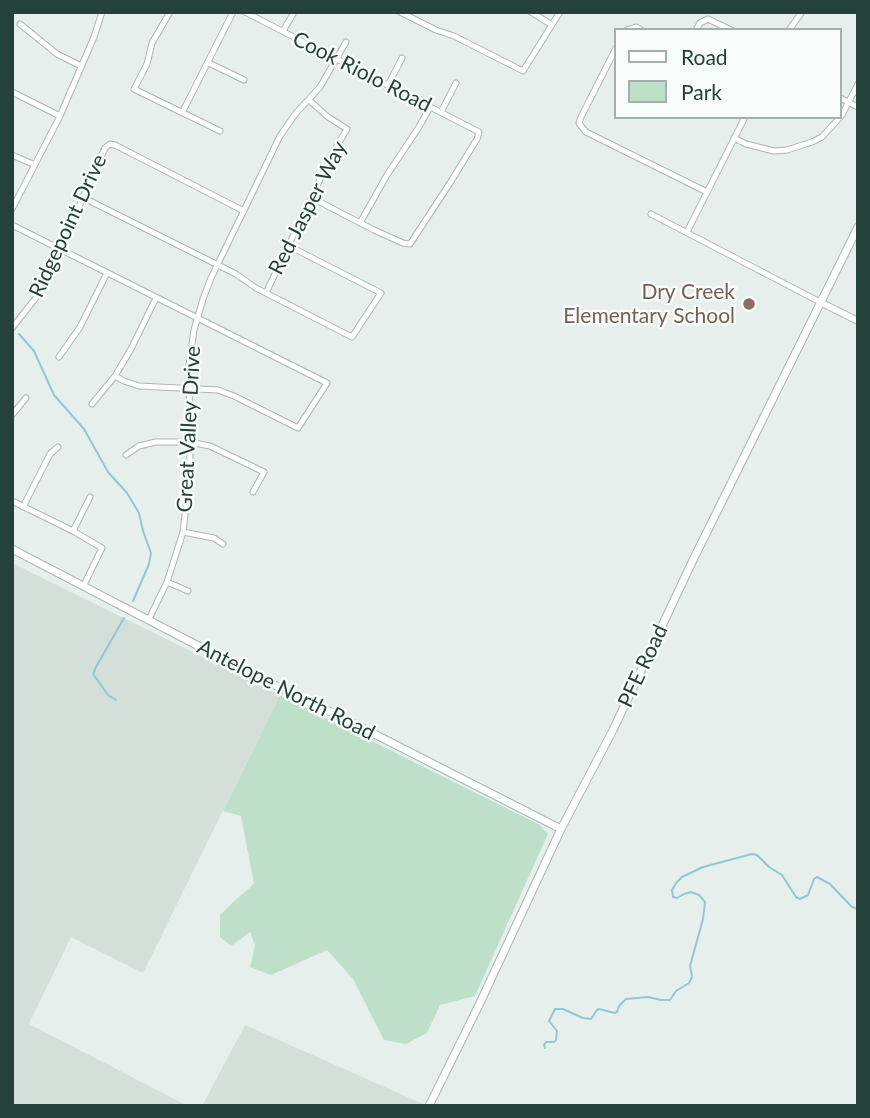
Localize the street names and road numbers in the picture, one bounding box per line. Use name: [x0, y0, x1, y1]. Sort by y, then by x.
street label: Cook Riolo Road: [288, 26, 436, 118]
street label: Red Jasper Way: [264, 137, 352, 279]
street label: Ridgepoint Drive: [24, 150, 112, 302]
street label: Great Valley Drive: [172, 345, 206, 513]
street label: PFE Road: [613, 621, 673, 711]
street label: Antelope North Road: [193, 634, 379, 746]

